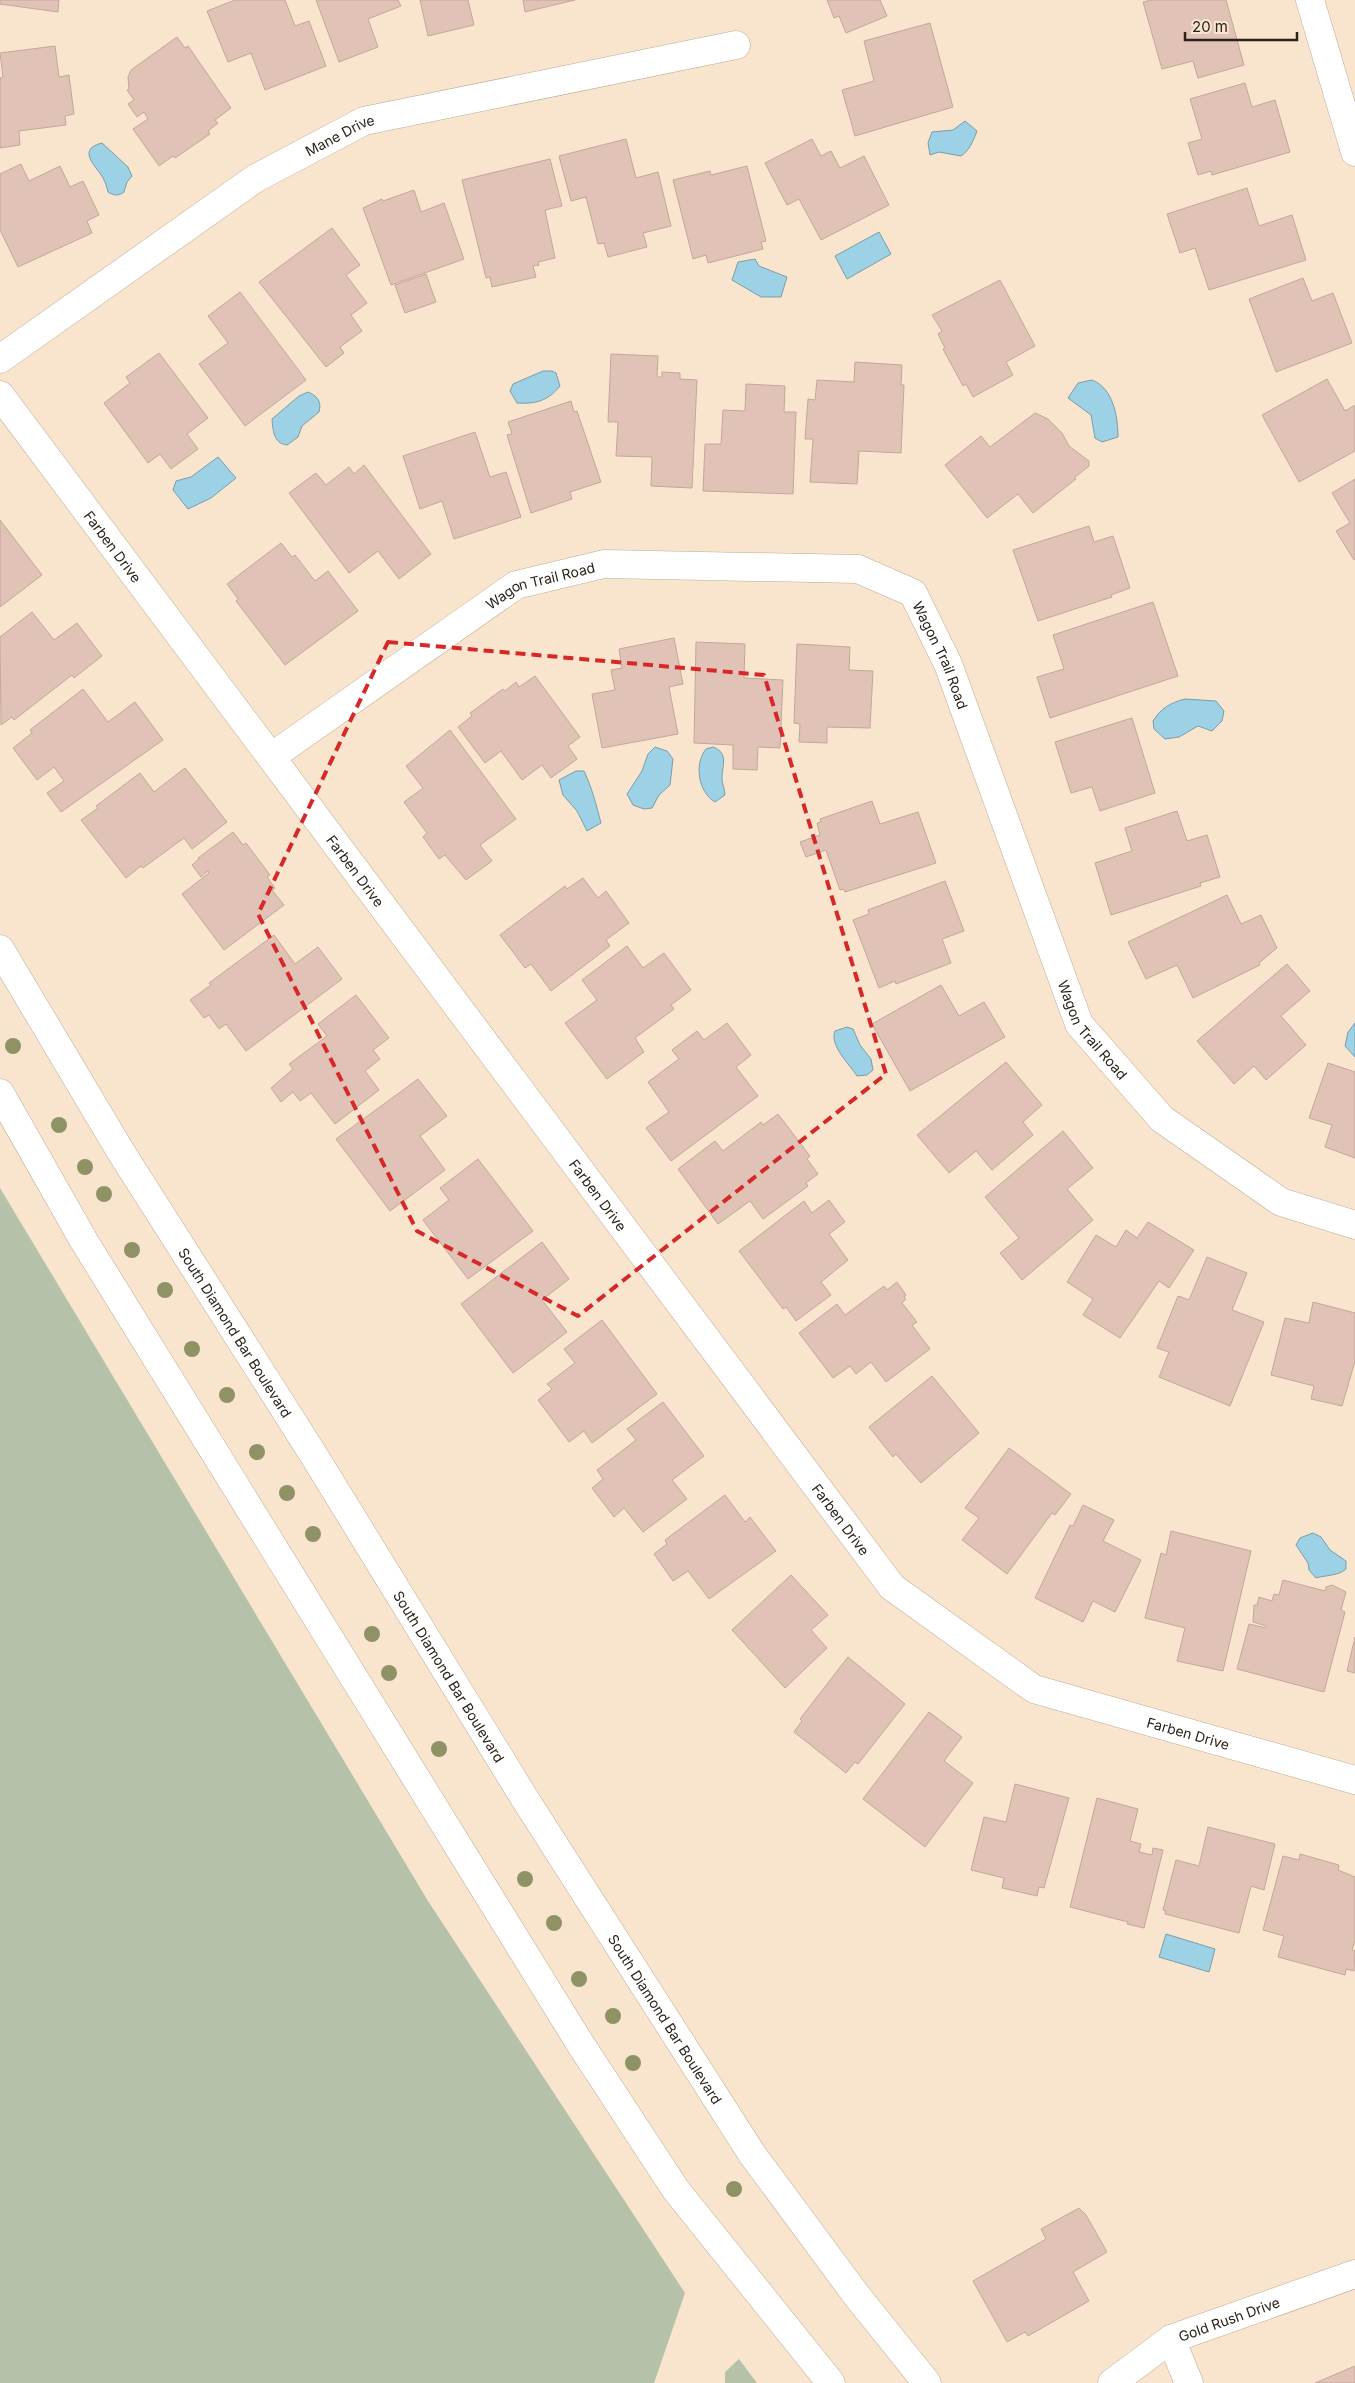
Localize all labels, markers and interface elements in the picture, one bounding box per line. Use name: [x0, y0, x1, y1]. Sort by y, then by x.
scale bar: [1185, 10, 1298, 42]
text: 20 m: [1192, 17, 1228, 36]
street label: Mane Drive: [302, 111, 376, 159]
street label: Farben Drive: [81, 507, 146, 585]
street label: Wagon Trail Road: [482, 558, 596, 612]
street label: Wagon Trail Road: [910, 598, 972, 711]
street label: Farben Drive: [324, 831, 388, 910]
street label: Wagon Trail Road: [1055, 978, 1131, 1082]
street label: Farben Drive: [566, 1156, 631, 1234]
street label: South Diamond Bar Boulevard: [175, 1244, 296, 1420]
street label: Farben Drive: [809, 1480, 873, 1558]
street label: South Diamond Bar Boulevard: [390, 1587, 509, 1765]
street label: Farben Drive: [1145, 1713, 1232, 1753]
street label: South Diamond Bar Boulevard: [605, 1931, 726, 2107]
street label: Gold Rush Drive: [1176, 2293, 1282, 2344]

